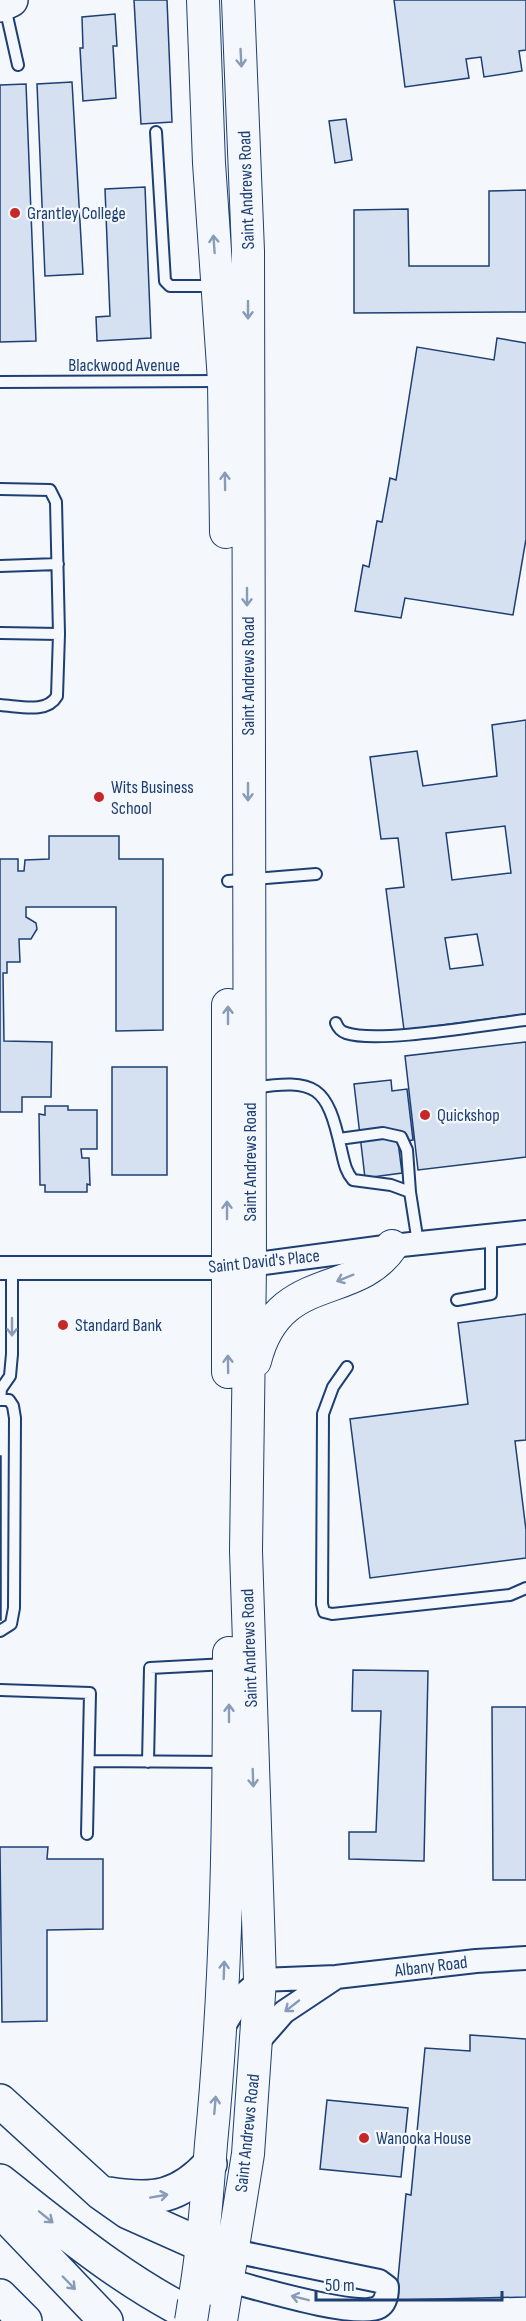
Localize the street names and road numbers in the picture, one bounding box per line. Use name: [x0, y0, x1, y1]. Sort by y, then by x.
street label: Saint Andrews Road: [234, 130, 259, 250]
street label: Blackwood Avenue: [68, 355, 180, 376]
street label: Saint Andrews Road: [238, 617, 259, 735]
street label: Saint Andrews Road: [240, 1103, 261, 1221]
street label: Saint David's Place: [207, 1245, 321, 1278]
street label: Saint Andrews Road: [237, 1588, 262, 1708]
street label: Albany Road: [392, 1952, 469, 1981]
street label: Saint Andrews Road: [231, 2073, 264, 2193]

